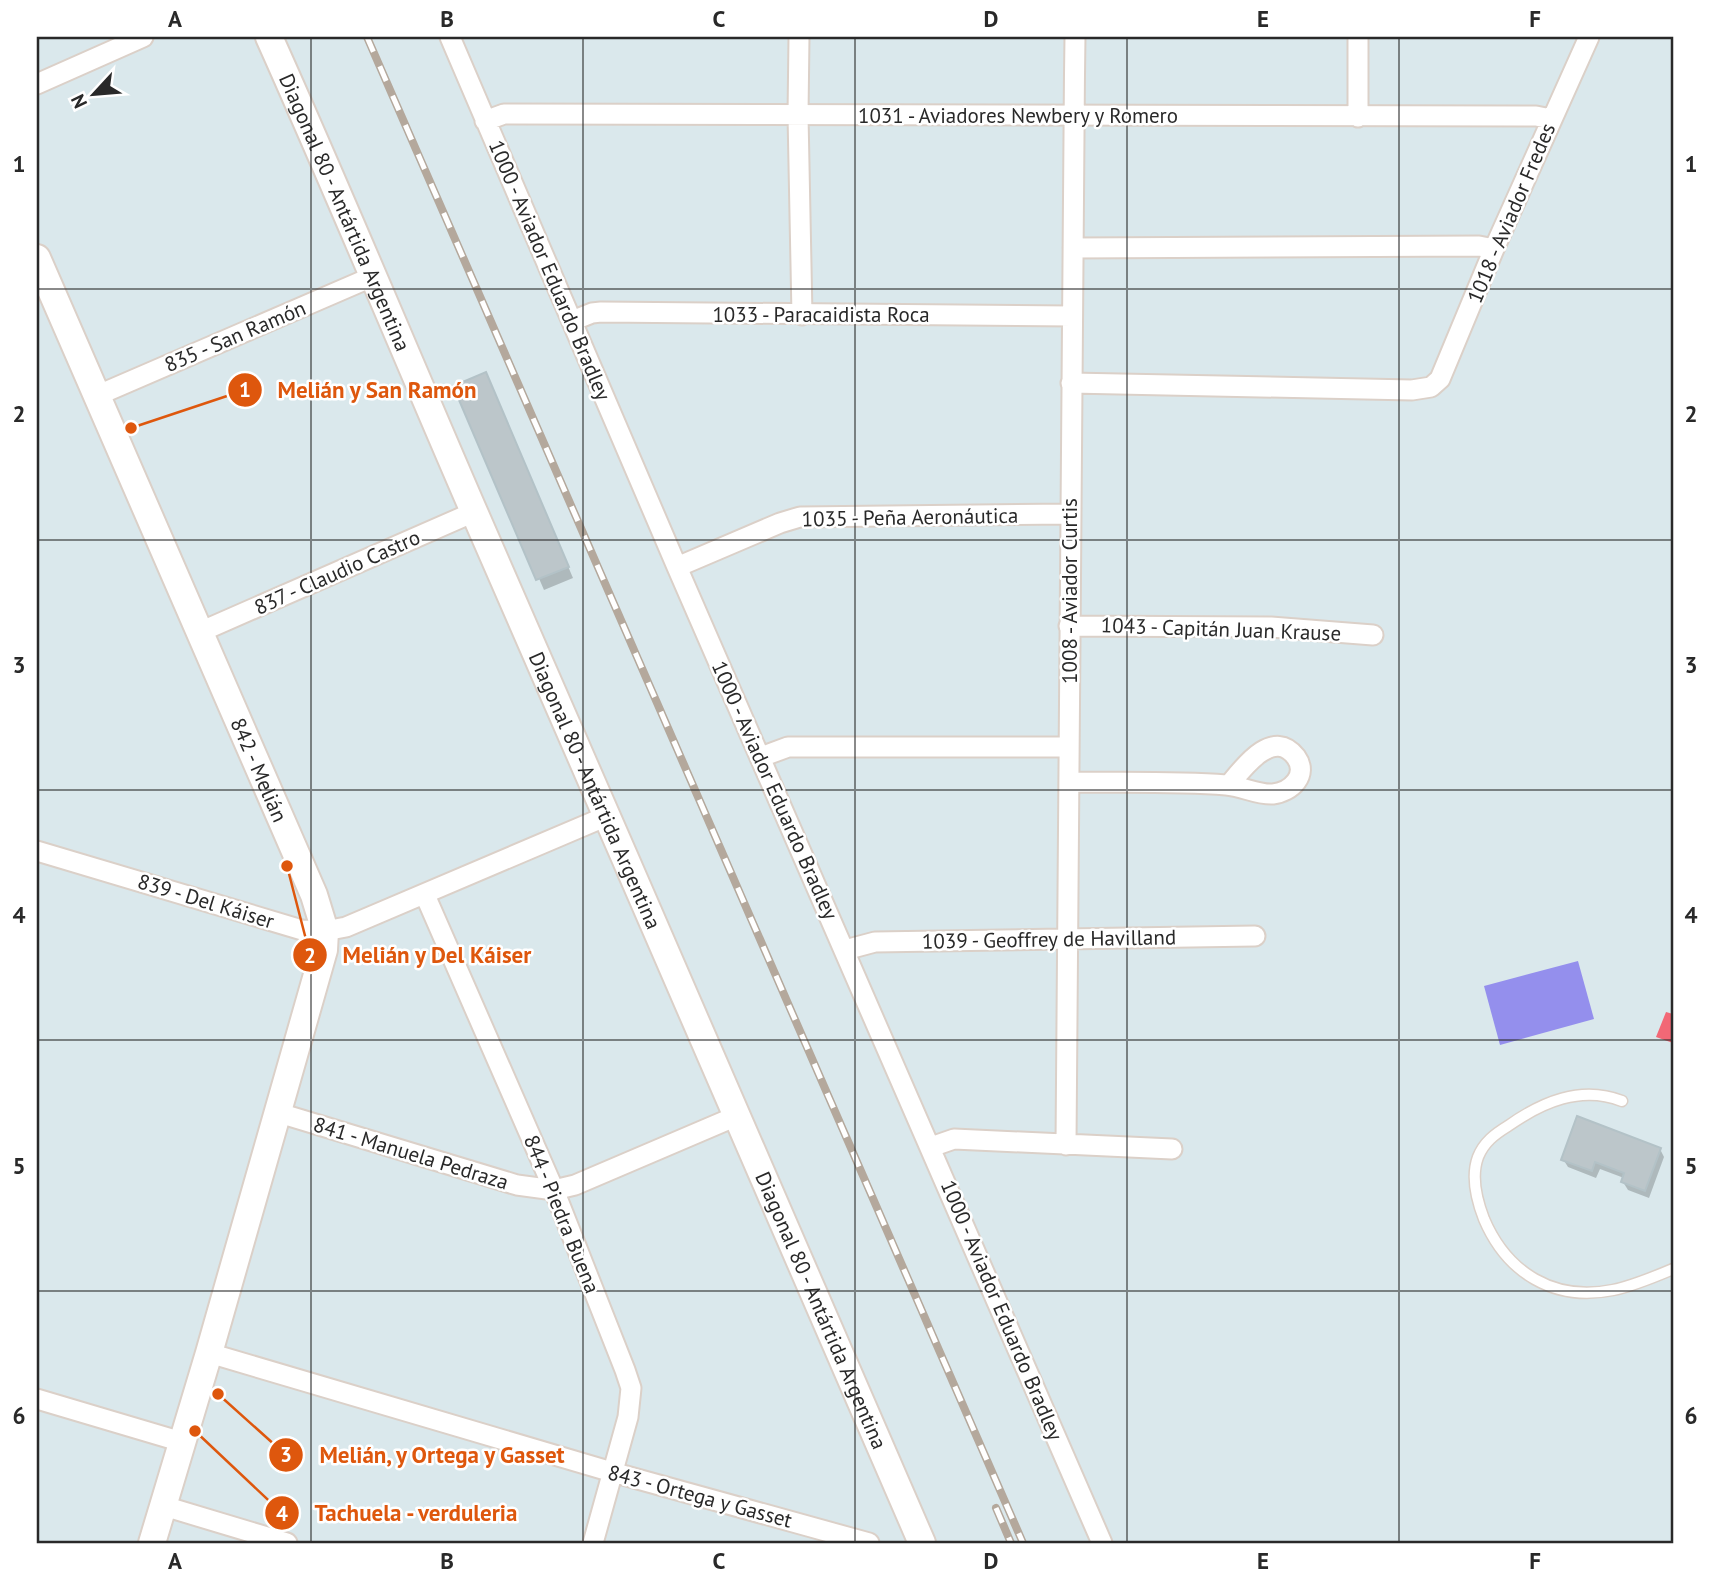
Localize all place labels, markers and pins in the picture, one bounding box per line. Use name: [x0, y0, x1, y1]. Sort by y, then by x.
callout: Melián y San Ramón: [228, 368, 491, 412]
callout: Melián y Del Káiser: [293, 933, 546, 977]
callout: Melián, y Ortega y Gasset: [268, 1433, 581, 1477]
callout: Tachuela - verduleria: [264, 1491, 533, 1535]

